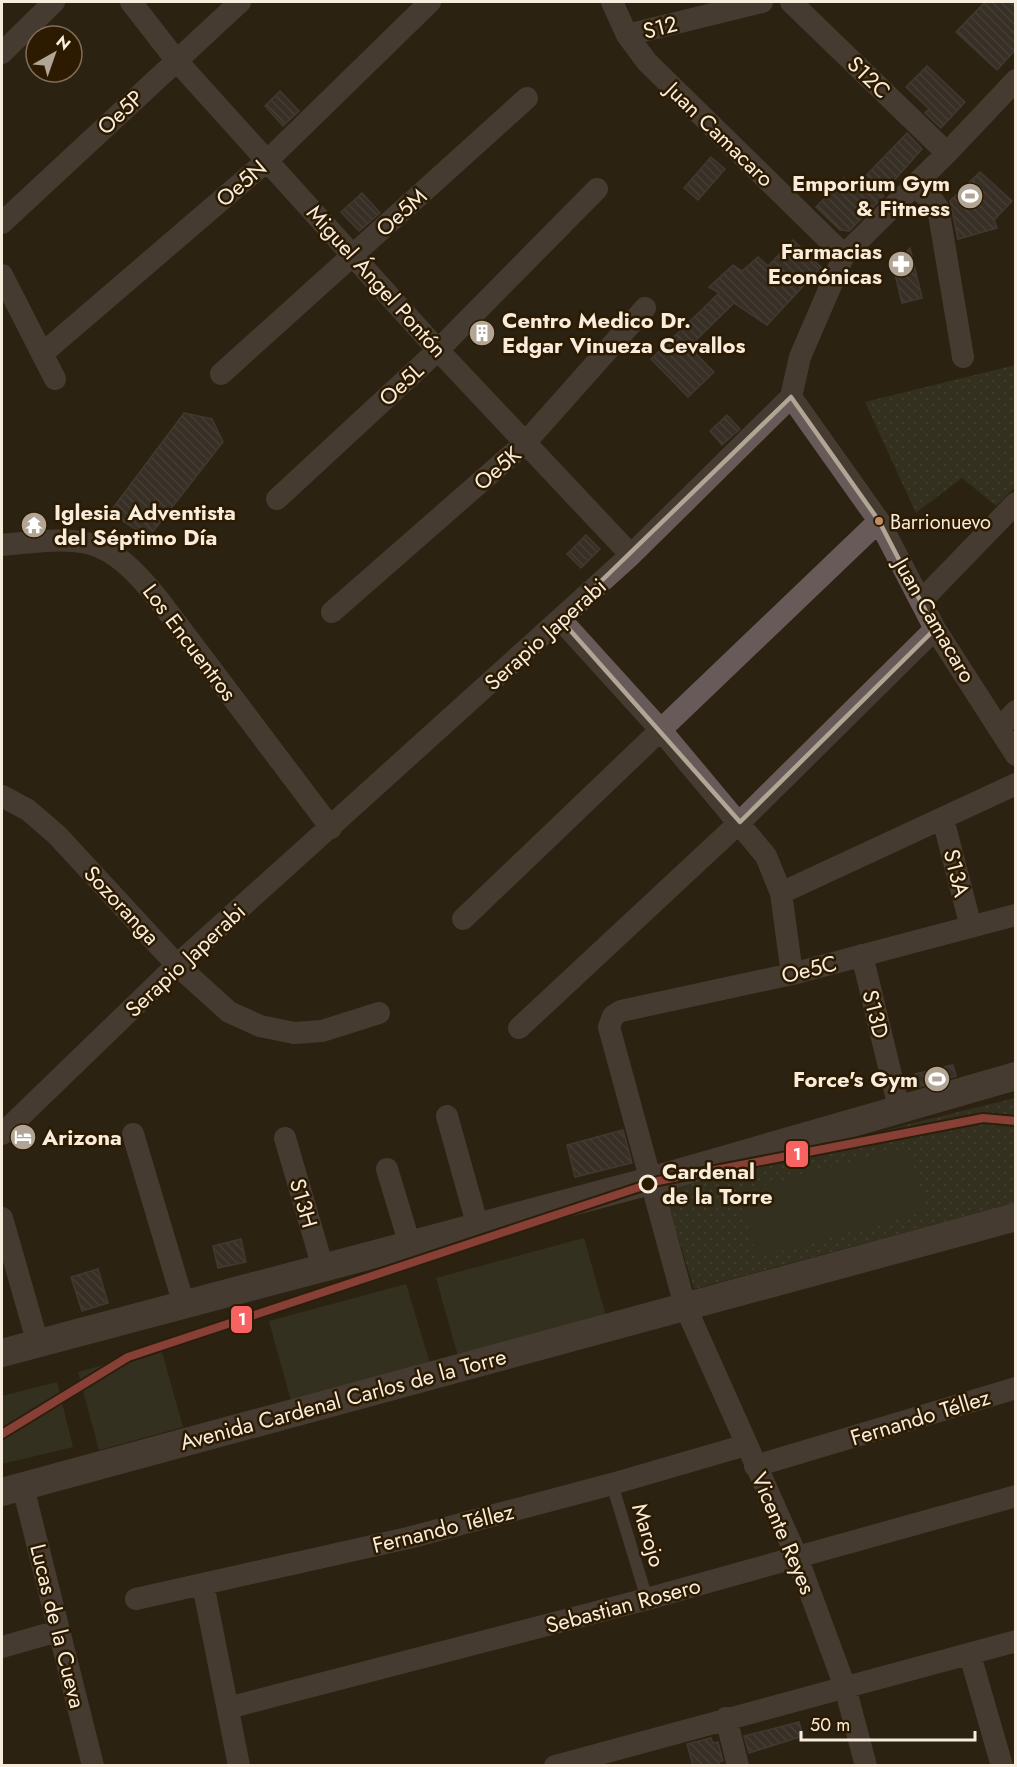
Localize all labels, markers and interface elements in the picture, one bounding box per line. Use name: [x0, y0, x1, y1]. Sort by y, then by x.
street label: S12: [639, 7, 681, 47]
north arrow: [24, 24, 84, 84]
text: N: [51, 30, 76, 56]
street label: S12C: [840, 48, 898, 106]
street label: Juan Camacaro: [657, 72, 781, 194]
street label: Oe5P: [90, 82, 150, 142]
street label: Oe5N: [209, 152, 273, 214]
place label: Emporium Gym & Fitness: [792, 167, 950, 224]
street label: Oe5M: [368, 180, 434, 244]
sports icon: Emporium Gym & Fitness: [955, 181, 985, 211]
street label: Miguel Ángel Pontón: [300, 197, 454, 365]
place label: Farmacias Econónicas: [768, 235, 882, 292]
pharmacy icon: Farmacias Econónicas: [886, 249, 916, 279]
place label: Centro Medico Dr. Edgar Vinueza Cevallos: [502, 304, 746, 361]
building icon: Centro Medico Dr. Edgar Vinueza Cevallos: [467, 318, 497, 348]
street label: Oe5L: [371, 355, 431, 413]
street label: Oe5K: [466, 438, 528, 498]
place label: Iglesia Adventista del Séptimo Día: [54, 496, 236, 553]
place label: Barrionuevo: [890, 508, 991, 537]
temple icon: Iglesia Adventista del Séptimo Día: [19, 510, 49, 540]
marker: Barrionuevo: [873, 515, 885, 527]
street label: Juan Camacaro: [885, 549, 984, 688]
street label: Serapio Japerabi: [477, 570, 613, 698]
street label: Los Encuentros: [135, 577, 245, 707]
street label: S13A: [936, 846, 978, 901]
street label: Sozoranga: [77, 858, 167, 952]
street label: Serapio Japerabi: [118, 896, 252, 1024]
street label: Oe5C: [778, 947, 840, 991]
street label: S13D: [855, 986, 897, 1042]
place label: Force's Gym: [793, 1063, 918, 1095]
sports icon: Force's Gym: [922, 1064, 952, 1094]
place label: Arizona: [41, 1121, 122, 1153]
hotel icon: Arizona: [8, 1122, 38, 1152]
line badge: 1: [785, 1140, 809, 1168]
text: 1: [793, 1143, 801, 1166]
place label: Cardenal de la Torre: [662, 1155, 773, 1212]
street label: S13H: [282, 1175, 326, 1231]
marker: Cardenal de la Torre: [639, 1175, 657, 1193]
line badge: 1: [230, 1305, 253, 1334]
text: 1: [238, 1308, 246, 1331]
street label: Avenida Cardenal Carlos de la Torre: [176, 1340, 510, 1458]
street label: Fernando Téllez: [846, 1381, 994, 1453]
street label: Vicente Reyes: [744, 1467, 824, 1599]
street label: Fernando Téllez: [369, 1495, 517, 1561]
street label: Marojo: [624, 1499, 674, 1571]
street label: Lucas de la Cueva: [22, 1541, 94, 1711]
street label: Sebastian Rosero: [542, 1569, 704, 1641]
scale bar: [801, 1704, 975, 1742]
text: 50 m: [810, 1712, 850, 1738]

